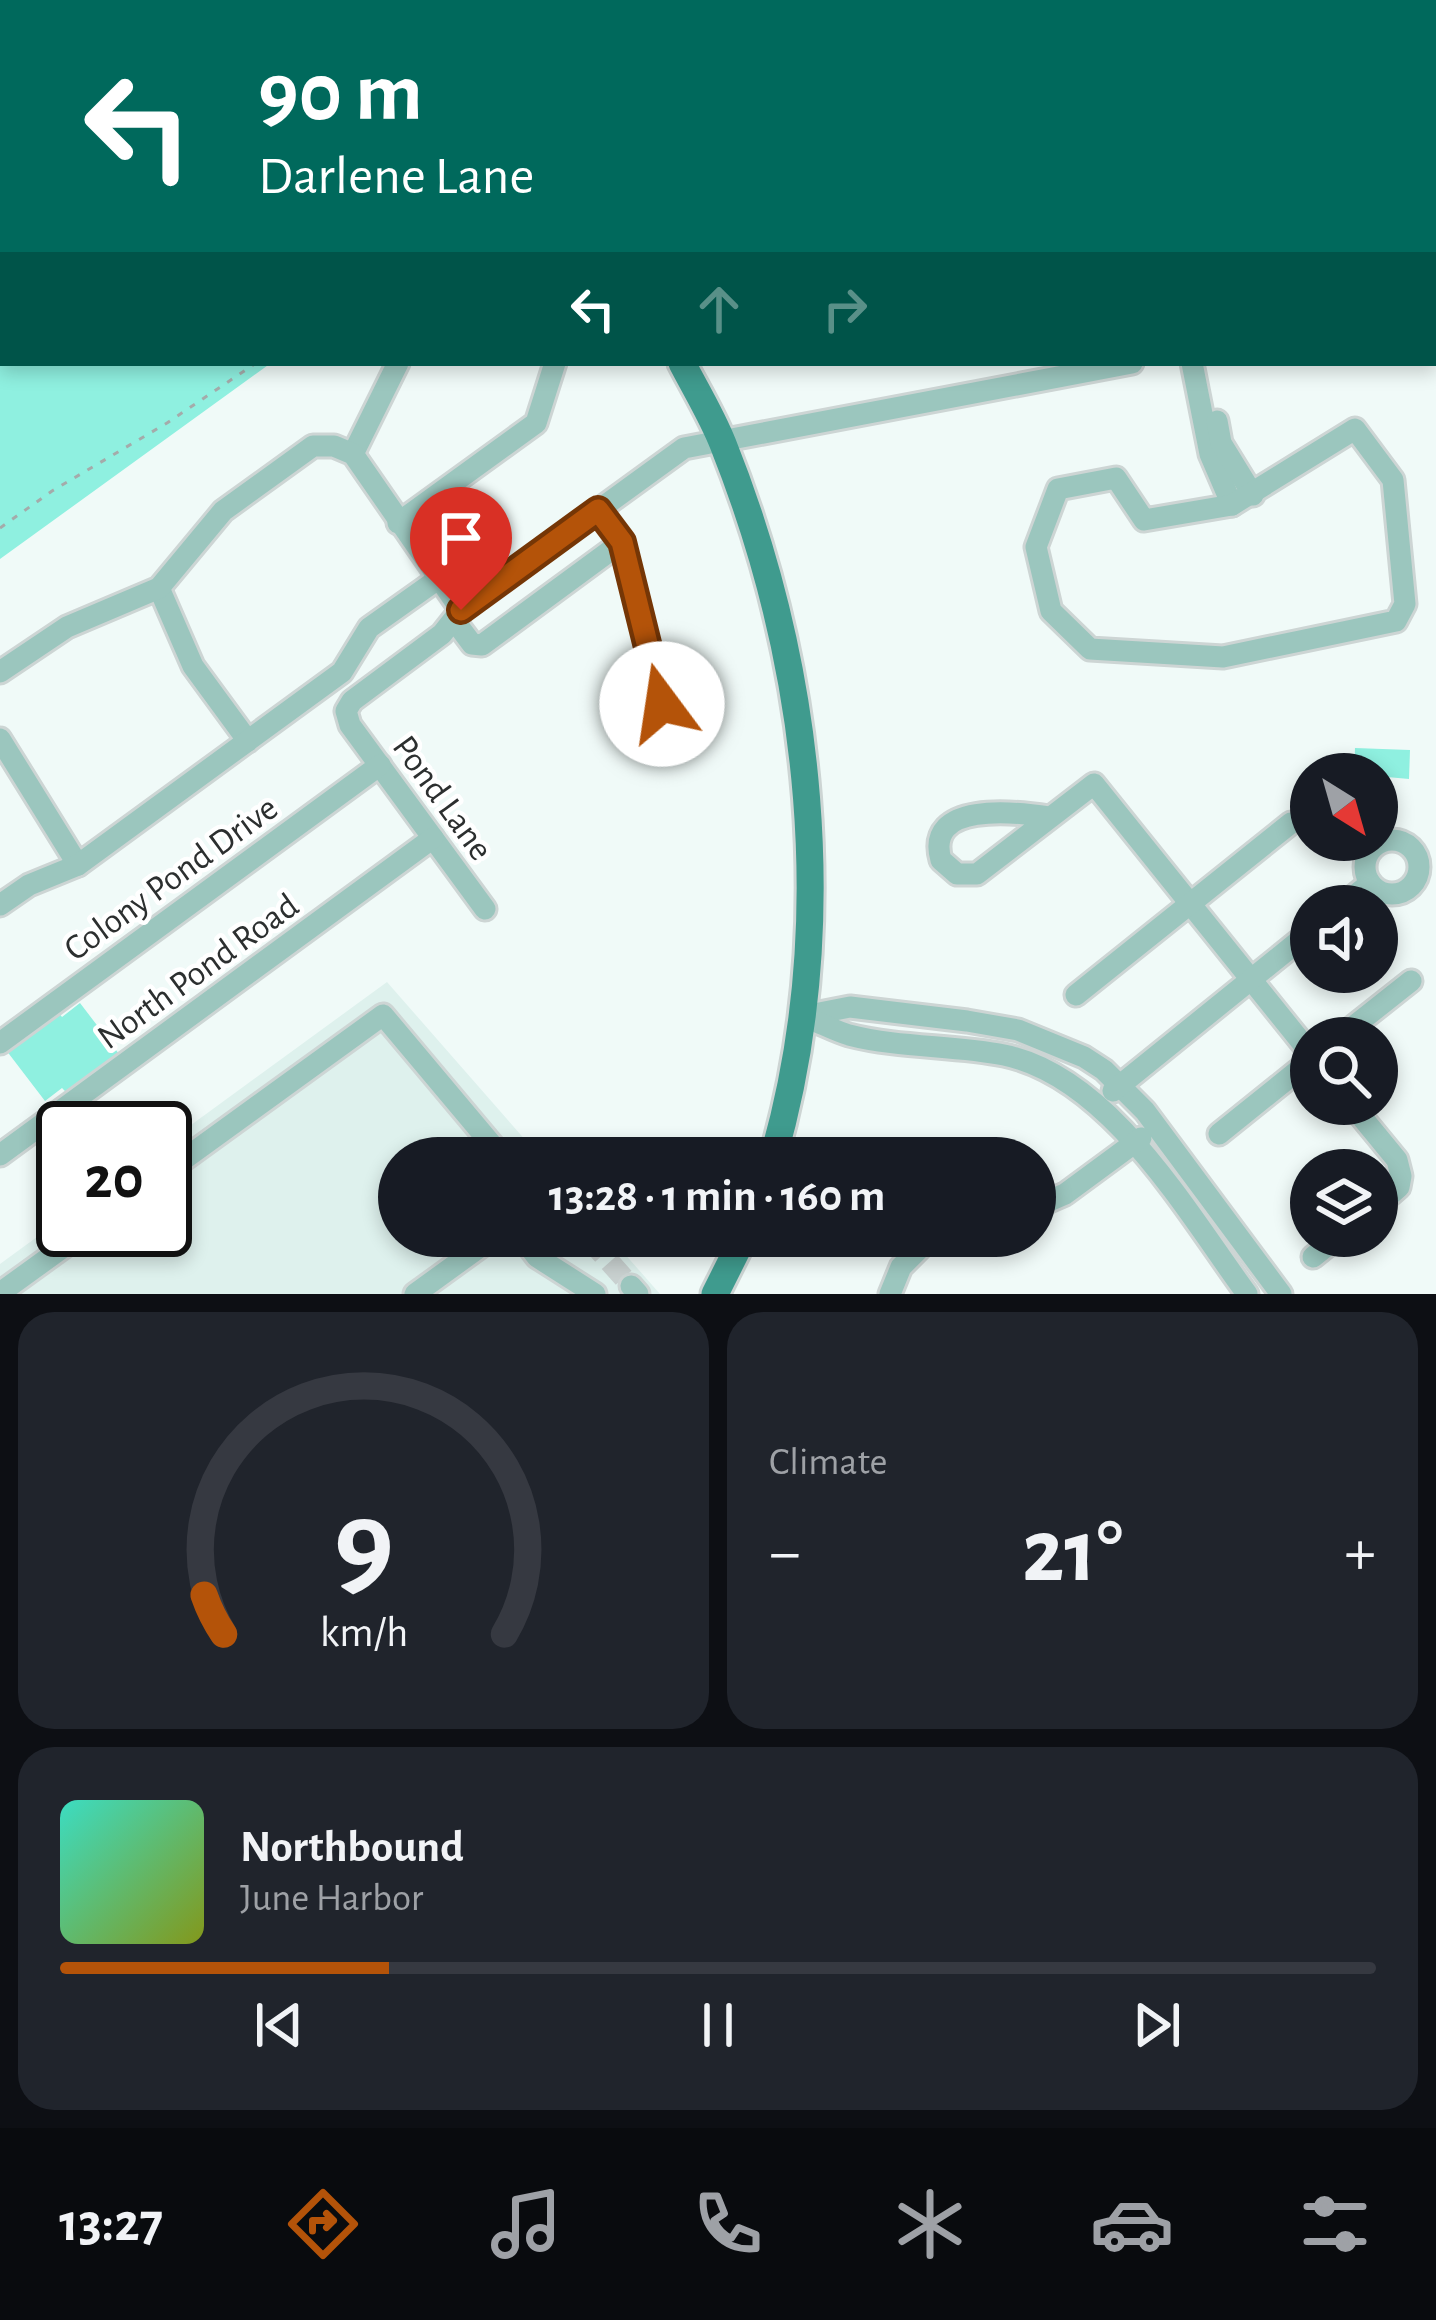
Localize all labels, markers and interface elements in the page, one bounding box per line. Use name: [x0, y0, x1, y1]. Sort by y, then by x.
icon: left: [60, 48, 216, 204]
text: 90 m: [258, 52, 423, 136]
text: Darlene Lane: [258, 150, 534, 204]
icon: left: [560, 276, 626, 342]
icon: ahead: [686, 276, 752, 342]
icon: right: [812, 276, 878, 342]
pin: [410, 487, 512, 610]
icon: arrive: [428, 505, 494, 571]
position arrow: [599, 641, 725, 767]
street label: Pond Lane: [385, 729, 499, 867]
north arrow: [1290, 753, 1398, 861]
map controls: [1290, 753, 1398, 1257]
street label: Colony Pond Drive: [58, 790, 284, 968]
button: sound: [1290, 885, 1398, 993]
street label: North Pond Road: [91, 887, 305, 1056]
button: search: [1290, 1017, 1398, 1125]
speed limit sign: 20: [36, 1101, 192, 1257]
button: layers: [1290, 1149, 1398, 1257]
text: 13:28 · 1 min · 160 m: [549, 1174, 885, 1219]
text: Climate: [769, 1443, 887, 1482]
text: 9: [333, 1483, 394, 1608]
text: 21°: [1022, 1508, 1123, 1598]
text: −: [769, 1520, 801, 1586]
text: +: [1344, 1520, 1376, 1586]
text: km/h: [319, 1611, 408, 1654]
text: Northbound: [240, 1825, 464, 1870]
text: June Harbor: [240, 1879, 423, 1918]
icon: previous: [246, 1992, 312, 2058]
icon: pause: [685, 1992, 751, 2058]
icon: next: [1124, 1992, 1190, 2058]
icon: directions: [281, 2182, 365, 2266]
icon: music: [484, 2182, 568, 2266]
icon: phone: [686, 2182, 770, 2266]
icon: climate: [888, 2182, 972, 2266]
icon: car: [1090, 2182, 1174, 2266]
icon: filters: [1293, 2182, 1377, 2266]
text: 13:27: [59, 2197, 163, 2251]

